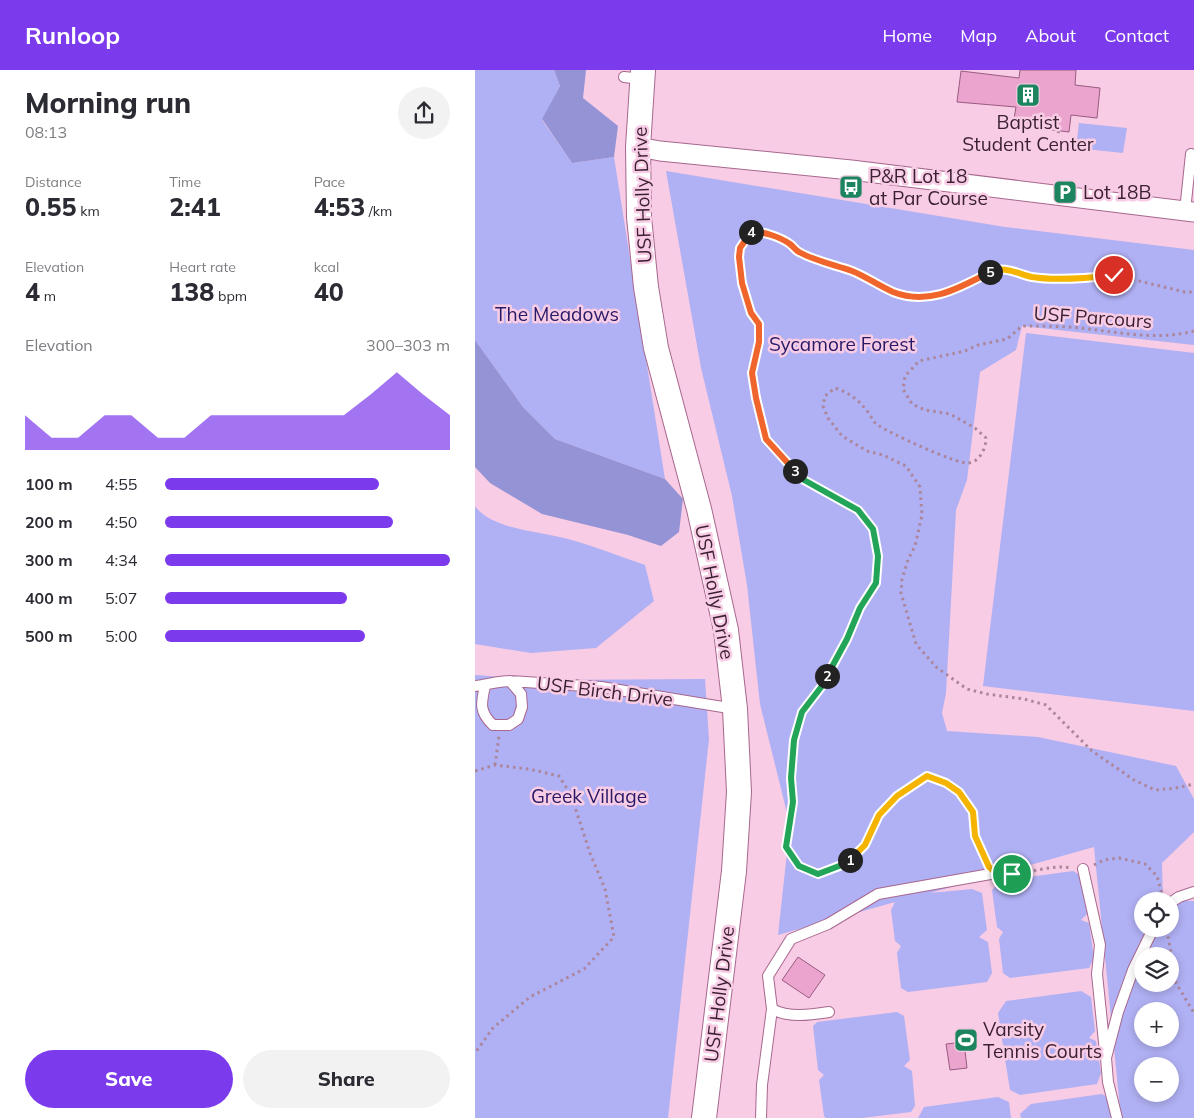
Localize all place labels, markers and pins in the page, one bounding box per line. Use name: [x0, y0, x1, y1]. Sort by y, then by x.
building icon: Baptist Student Center: [1015, 82, 1041, 108]
place label: Baptist Student Center: [962, 110, 1094, 156]
place label: P&R Lot 18 at Par Course: [869, 164, 988, 210]
bus stop icon: P&R Lot 18 at Par Course: [838, 174, 864, 200]
parking icon: Lot 18B: [1052, 179, 1078, 205]
place label: Lot 18B: [1083, 180, 1151, 204]
pin: 4: [739, 220, 763, 244]
pin: [1093, 254, 1135, 296]
pin: 5: [977, 260, 1003, 284]
pin: 3: [783, 458, 807, 484]
pin: 2: [815, 664, 839, 688]
pin: 1: [837, 848, 863, 872]
pin: [991, 853, 1033, 895]
place label: Varsity Tennis Courts: [983, 1017, 1102, 1063]
sports icon: Varsity Tennis Courts: [953, 1027, 979, 1053]

